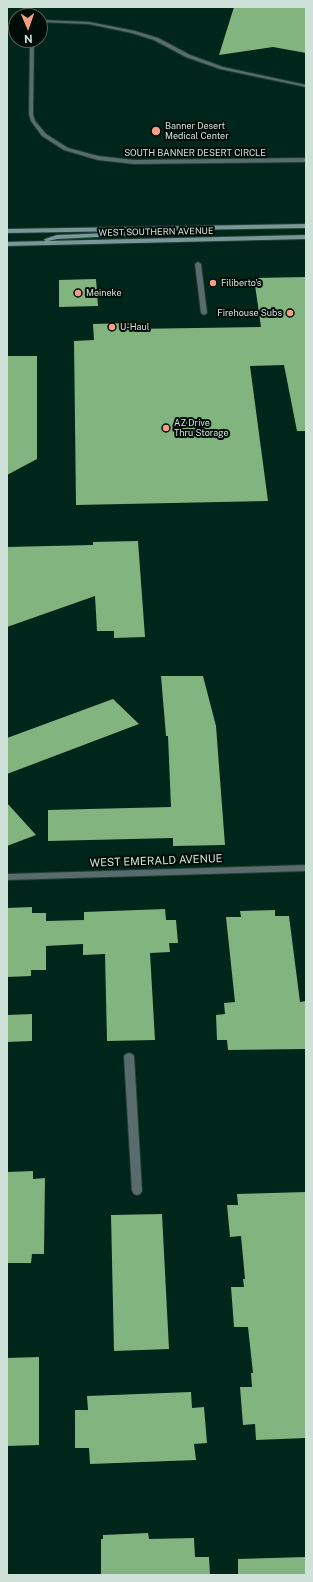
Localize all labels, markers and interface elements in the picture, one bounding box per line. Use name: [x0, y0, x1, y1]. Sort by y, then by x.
north arrow: [8, 8, 48, 48]
text: N: [24, 33, 33, 45]
place label: Banner Desert Medical Center: [165, 121, 229, 142]
marker: Banner Desert Medical Center: [150, 125, 162, 137]
street label: SOUTH BANNER DESERT CIRCLE: [124, 148, 266, 158]
street label: WEST SOUTHERN AVENUE: [98, 226, 214, 238]
marker: Filiberto's: [208, 278, 218, 288]
place label: Filiberto's: [221, 278, 261, 288]
marker: Meineke: [73, 288, 83, 298]
place label: Meineke: [86, 288, 122, 298]
place label: Firehouse Subs: [217, 308, 282, 318]
marker: Firehouse Subs: [285, 308, 295, 318]
marker: U-Haul: [107, 322, 117, 332]
place label: U-Haul: [120, 322, 150, 332]
place label: AZ Drive Thru Storage: [174, 418, 229, 439]
marker: AZ Drive Thru Storage: [161, 423, 171, 433]
street label: WEST EMERALD AVENUE: [89, 852, 223, 870]

